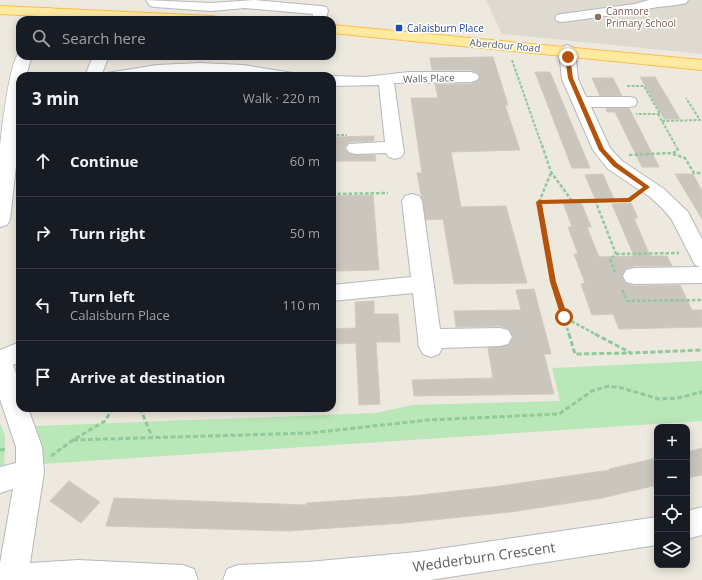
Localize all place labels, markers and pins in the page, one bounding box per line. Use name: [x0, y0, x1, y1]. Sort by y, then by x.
place label: Canmore Primary School: [606, 4, 676, 30]
marker: Canmore Primary School: [593, 12, 603, 22]
place label: Calaisburn Place: [407, 21, 484, 35]
marker: Calaisburn Place: [394, 23, 404, 33]

